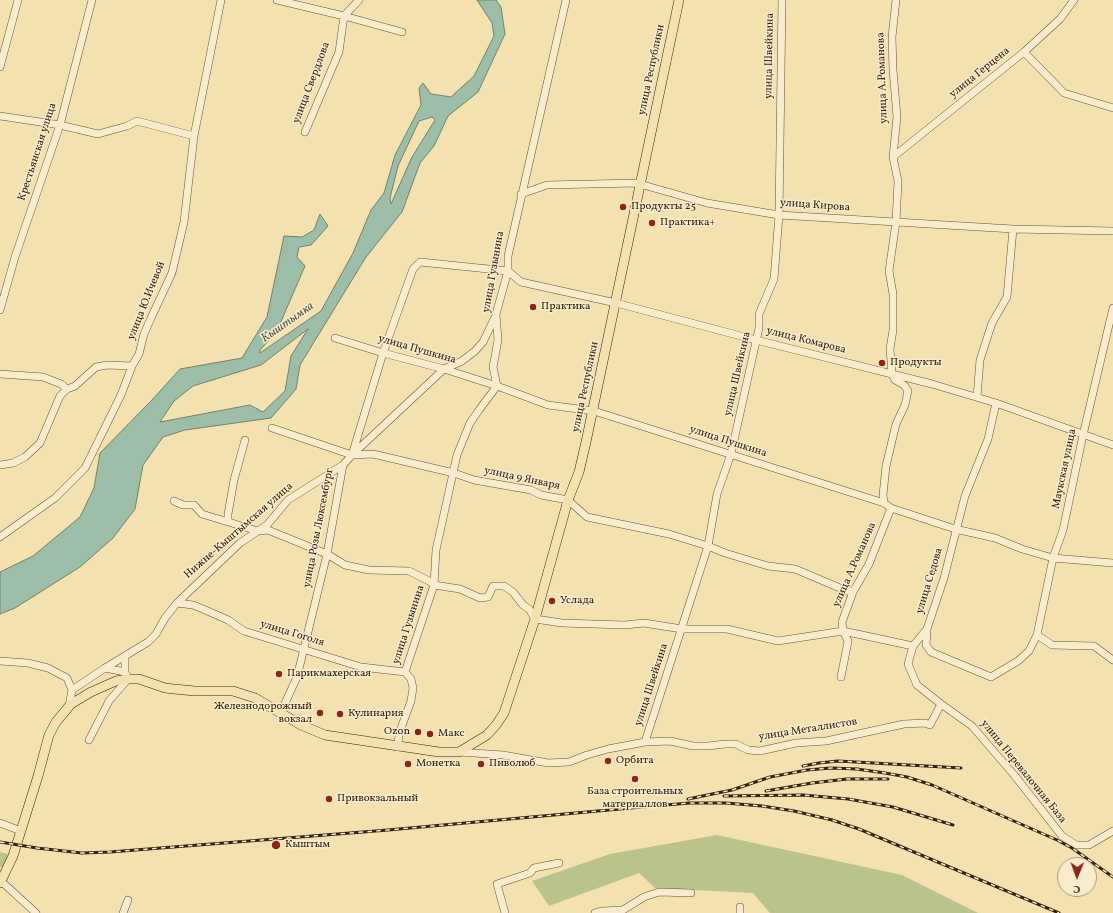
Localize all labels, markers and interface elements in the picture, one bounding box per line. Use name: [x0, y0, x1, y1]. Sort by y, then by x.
street label: улица Швейкина: [763, 13, 777, 99]
street label: улица Республики: [636, 23, 668, 117]
street label: улица А.Романова: [875, 32, 891, 124]
street label: улица Свердлова: [290, 40, 334, 126]
street label: улица Герцена: [947, 45, 1013, 101]
street label: Крестьянская улица: [16, 101, 60, 203]
street label: улица Кирова: [780, 197, 850, 215]
place label: Продукты 25: [631, 200, 696, 214]
marker: Продукты 25: [618, 202, 628, 212]
place label: Практика+: [660, 216, 715, 230]
marker: Практика+: [647, 218, 657, 228]
street label: улица Гузынина: [480, 230, 508, 314]
street label: улица Ю.Ичевой: [125, 260, 169, 342]
water label: Кыштымка: [259, 300, 317, 346]
place label: Практика: [541, 300, 590, 314]
marker: Практика: [528, 302, 538, 312]
street label: улица Комарова: [765, 325, 847, 357]
street label: улица Швейкина: [722, 331, 754, 417]
street label: улица Пушкина: [376, 333, 458, 367]
street label: улица Республики: [570, 340, 602, 434]
place label: Продукты: [890, 356, 942, 370]
marker: Продукты: [877, 358, 887, 368]
street label: улица Пушкина: [688, 423, 768, 461]
street label: Маукская улица: [1050, 428, 1080, 510]
street label: улица 9 Января: [483, 465, 561, 493]
street label: улица Розы Люксембург: [301, 467, 337, 589]
street label: Нижне-Кыштымская улица: [182, 480, 296, 582]
street label: улица А.Романова: [830, 520, 880, 610]
street label: улица Седова: [914, 546, 946, 616]
street label: улица Гузынина: [390, 584, 428, 666]
place label: Услада: [560, 594, 594, 608]
marker: Услада: [547, 596, 557, 606]
street label: улица Гоголя: [258, 618, 326, 650]
street label: улица Швейкина: [632, 642, 672, 728]
place label: Парикмахерская: [287, 667, 371, 681]
marker: Парикмахерская: [274, 669, 284, 679]
place label: Железнодорожный вокзал: [214, 700, 312, 726]
place label: Кулинария: [348, 707, 404, 721]
marker: Железнодорожный вокзал: [315, 708, 325, 718]
marker: Кулинария: [335, 709, 345, 719]
street label: улица Металлистов: [758, 716, 858, 744]
street label: улица Перевалочная База: [977, 718, 1069, 826]
place label: Ozon: [384, 725, 410, 739]
marker: Ozon: [413, 727, 423, 737]
place label: Макс: [438, 727, 464, 741]
marker: Макс: [425, 729, 435, 739]
place label: Орбита: [616, 754, 654, 768]
marker: Орбита: [603, 756, 613, 766]
place label: Монетка: [416, 757, 461, 771]
place label: Пиволюб: [489, 757, 535, 771]
marker: Монетка: [403, 759, 413, 769]
marker: Пиволюб: [476, 759, 486, 769]
marker: База cтроительных материаллов: [630, 774, 640, 784]
place label: База cтроительных материаллов: [587, 785, 683, 811]
place label: Привокзальный: [337, 792, 418, 806]
marker: Привокзальный: [324, 794, 334, 804]
place label: Кыштым: [285, 838, 330, 852]
marker: Кыштым: [270, 839, 282, 851]
north arrow: [1057, 857, 1097, 897]
text: С: [1073, 881, 1080, 896]

